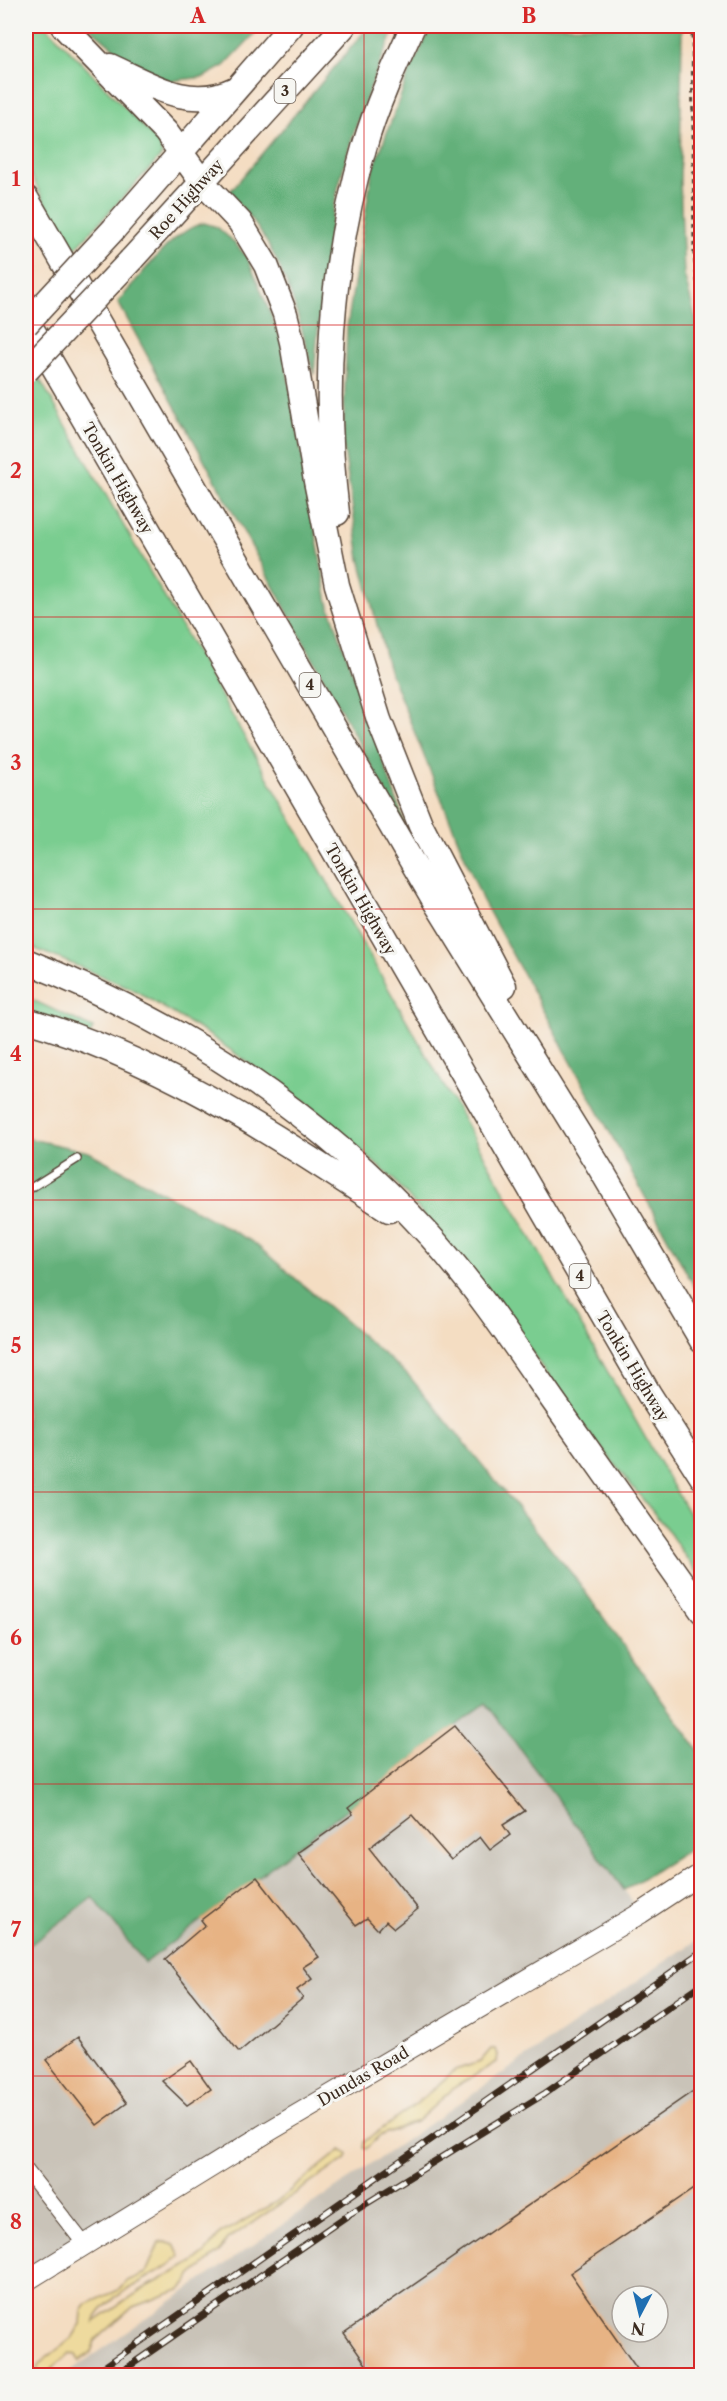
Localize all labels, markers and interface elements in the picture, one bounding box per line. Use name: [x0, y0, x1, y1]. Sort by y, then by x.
text: A: [189, 4, 206, 28]
text: B: [522, 4, 537, 28]
road number: 3: [274, 79, 296, 103]
street label: Roe Highway: [145, 154, 228, 243]
text: 1: [12, 167, 21, 191]
street label: Tonkin Highway: [78, 419, 158, 538]
text: 2: [10, 459, 22, 483]
road number: 4: [300, 673, 320, 697]
text: 3: [10, 751, 22, 775]
street label: Tonkin Highway: [321, 840, 401, 959]
text: 4: [10, 1042, 22, 1066]
road number: 4: [570, 1264, 590, 1288]
street label: Tonkin Highway: [592, 1307, 674, 1426]
text: 5: [10, 1334, 22, 1358]
text: 6: [10, 1626, 22, 1650]
text: 7: [11, 1918, 22, 1942]
street label: Dundas Road: [314, 2042, 412, 2110]
text: 8: [10, 2210, 22, 2234]
north arrow: [610, 2284, 670, 2344]
text: N: [630, 2318, 646, 2340]

